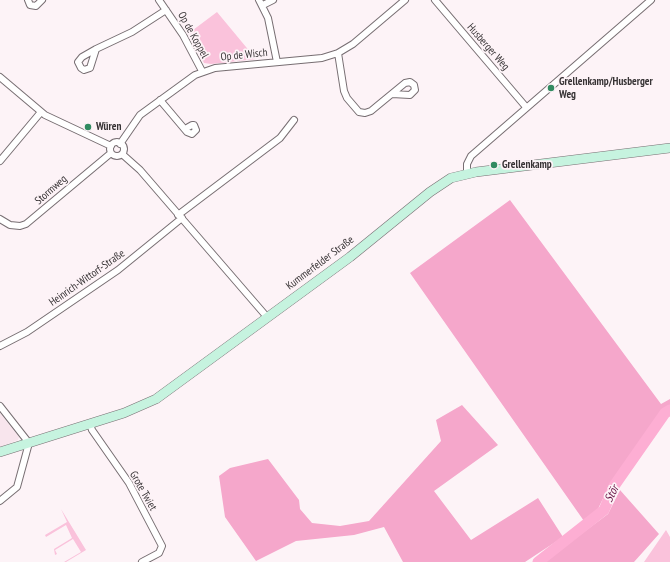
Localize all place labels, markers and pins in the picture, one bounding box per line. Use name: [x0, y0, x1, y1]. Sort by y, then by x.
place label: Grellenkamp/Husberger Weg: [559, 75, 653, 101]
marker: Grellenkamp/Husberger Weg: [546, 83, 556, 93]
place label: Würen: [96, 120, 121, 134]
marker: Würen: [83, 122, 93, 132]
place label: Grellenkamp: [502, 158, 552, 172]
marker: Grellenkamp: [489, 160, 499, 170]

